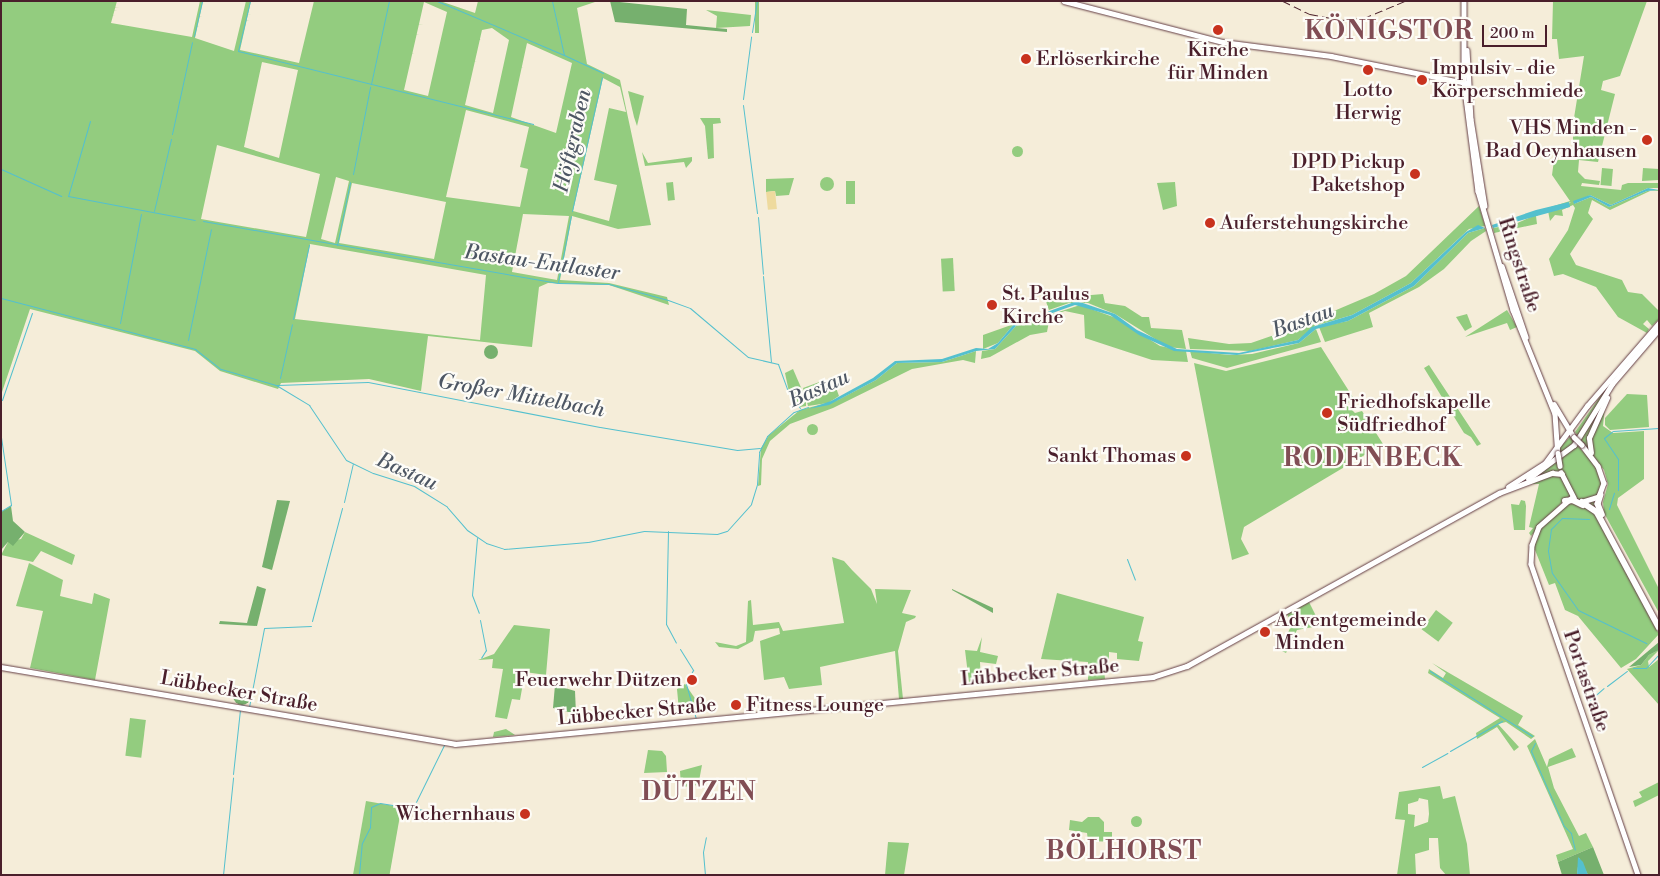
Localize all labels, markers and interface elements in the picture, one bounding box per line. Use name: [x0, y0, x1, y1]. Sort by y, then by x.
scale bar: [1485, 15, 1550, 47]
district label: KÖNIGSTOR: [1303, 17, 1475, 47]
marker: Kirche für Minden: [1212, 24, 1224, 36]
text: 200 m: [1490, 24, 1535, 43]
place label: Kirche für Minden: [1168, 38, 1268, 85]
place label: Erlöserkirche: [1036, 47, 1160, 71]
marker: Erlöserkirche: [1020, 53, 1032, 65]
place label: Impulsiv - die Körperschmiede: [1432, 56, 1583, 103]
marker: Lotto Herwig: [1362, 64, 1374, 76]
marker: Impulsiv - die Körperschmiede: [1416, 74, 1428, 86]
place label: Lotto Herwig: [1335, 78, 1401, 125]
water label: Höftgraben: [549, 87, 597, 195]
place label: VHS Minden - Bad Oeynhausen: [1486, 116, 1637, 163]
marker: VHS Minden - Bad Oeynhausen: [1641, 134, 1653, 146]
place label: DPD Pickup Paketshop: [1292, 150, 1405, 197]
marker: DPD Pickup Paketshop: [1409, 168, 1421, 180]
place label: Auferstehungskirche: [1220, 211, 1408, 235]
street label: Ringstraße: [1492, 214, 1546, 316]
marker: Auferstehungskirche: [1204, 217, 1216, 229]
water label: Bastau-Entlaster: [463, 240, 621, 286]
place label: St. Paulus Kirche: [1002, 282, 1089, 329]
water label: Bastau: [1269, 298, 1337, 344]
marker: St. Paulus Kirche: [986, 299, 998, 311]
water label: Bastau: [785, 364, 853, 414]
water label: Großer Mittelbach: [436, 369, 606, 423]
place label: Friedhofskapelle Südfriedhof: [1337, 390, 1491, 437]
marker: Friedhofskapelle Südfriedhof: [1321, 407, 1333, 419]
place label: Sankt Thomas: [1048, 444, 1176, 468]
district label: RODENBECK: [1282, 444, 1464, 474]
water label: Bastau: [373, 447, 441, 497]
marker: Sankt Thomas: [1180, 450, 1192, 462]
place label: Adventgemeinde Minden: [1275, 608, 1427, 655]
marker: Adventgemeinde Minden: [1259, 626, 1271, 638]
street label: Portastraße: [1557, 627, 1615, 735]
street label: Lübbecker Straße: [960, 654, 1120, 692]
street label: Lübbecker Straße: [158, 666, 320, 718]
place label: Feuerwehr Dützen: [515, 668, 682, 692]
marker: Feuerwehr Dützen: [686, 674, 698, 686]
street label: Lübbecker Straße: [557, 693, 717, 731]
place label: Fitness Lounge: [746, 693, 884, 717]
marker: Fitness Lounge: [730, 699, 742, 711]
district label: DÜTZEN: [640, 778, 758, 808]
place label: Wichernhaus: [396, 802, 515, 826]
marker: Wichernhaus: [519, 808, 531, 820]
district label: BÖLHORST: [1045, 837, 1203, 867]

